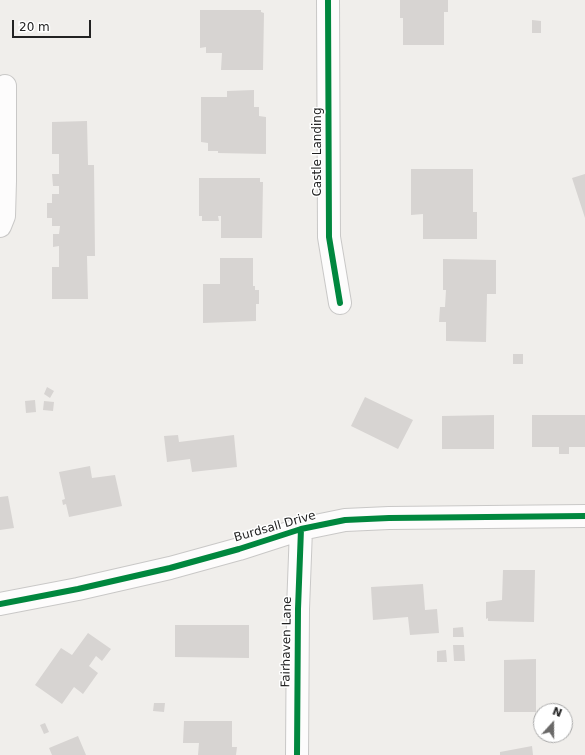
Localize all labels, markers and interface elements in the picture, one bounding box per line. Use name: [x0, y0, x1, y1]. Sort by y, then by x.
scale bar: [14, 12, 93, 38]
text: 20 m: [19, 20, 50, 34]
street label: Castle Landing: [311, 107, 325, 197]
street label: Burdsall Drive: [233, 508, 317, 546]
street label: Fairhaven Lane: [279, 596, 295, 688]
north arrow: [533, 703, 573, 743]
text: N: [550, 705, 564, 720]

